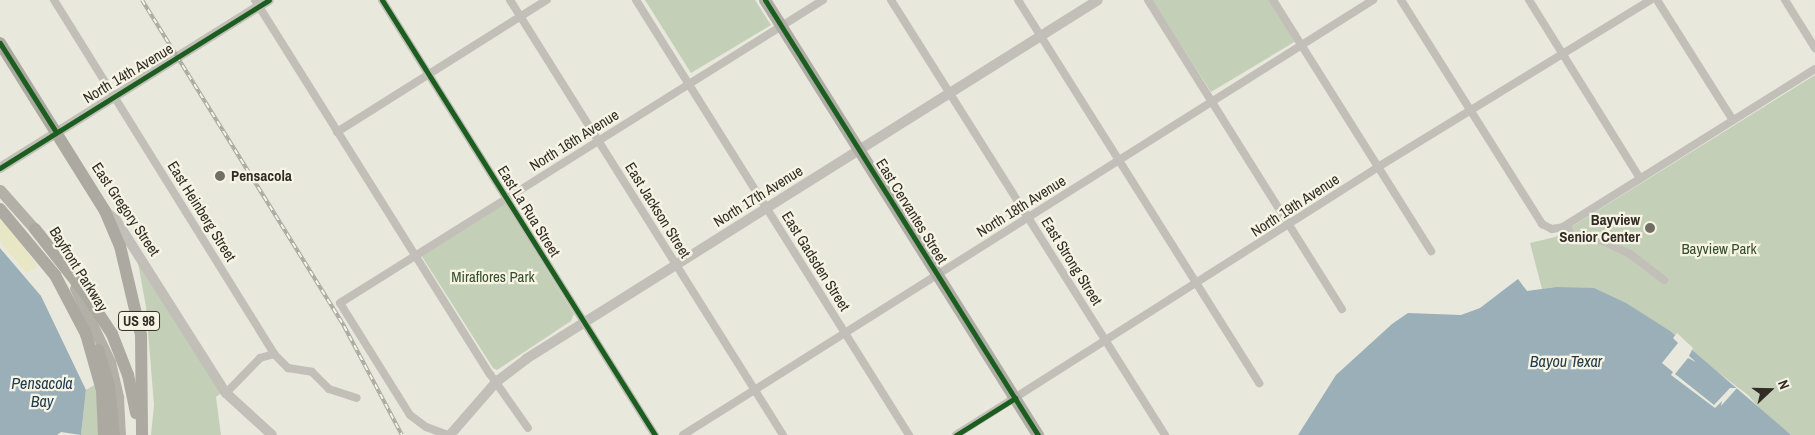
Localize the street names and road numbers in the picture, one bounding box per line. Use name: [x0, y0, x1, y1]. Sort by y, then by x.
street label: North 14th Avenue: [79, 39, 177, 107]
street label: North 16th Avenue: [526, 105, 622, 175]
street label: East Cervantes Street: [872, 155, 952, 267]
street label: East Heinberg Street: [164, 158, 240, 264]
street label: East Gregory Street: [88, 159, 164, 259]
street label: East Jackson Street: [621, 159, 695, 261]
street label: North 17th Avenue: [710, 161, 806, 231]
street label: East La Rua Street: [494, 162, 564, 260]
street label: North 19th Avenue: [1247, 170, 1343, 240]
street label: North 18th Avenue: [973, 171, 1069, 241]
street label: East Gadsden Street: [778, 208, 854, 314]
street label: East Strong Street: [1038, 214, 1106, 308]
street label: Bayfront Parkway: [46, 223, 112, 315]
road number: US 98: [118, 310, 160, 332]

